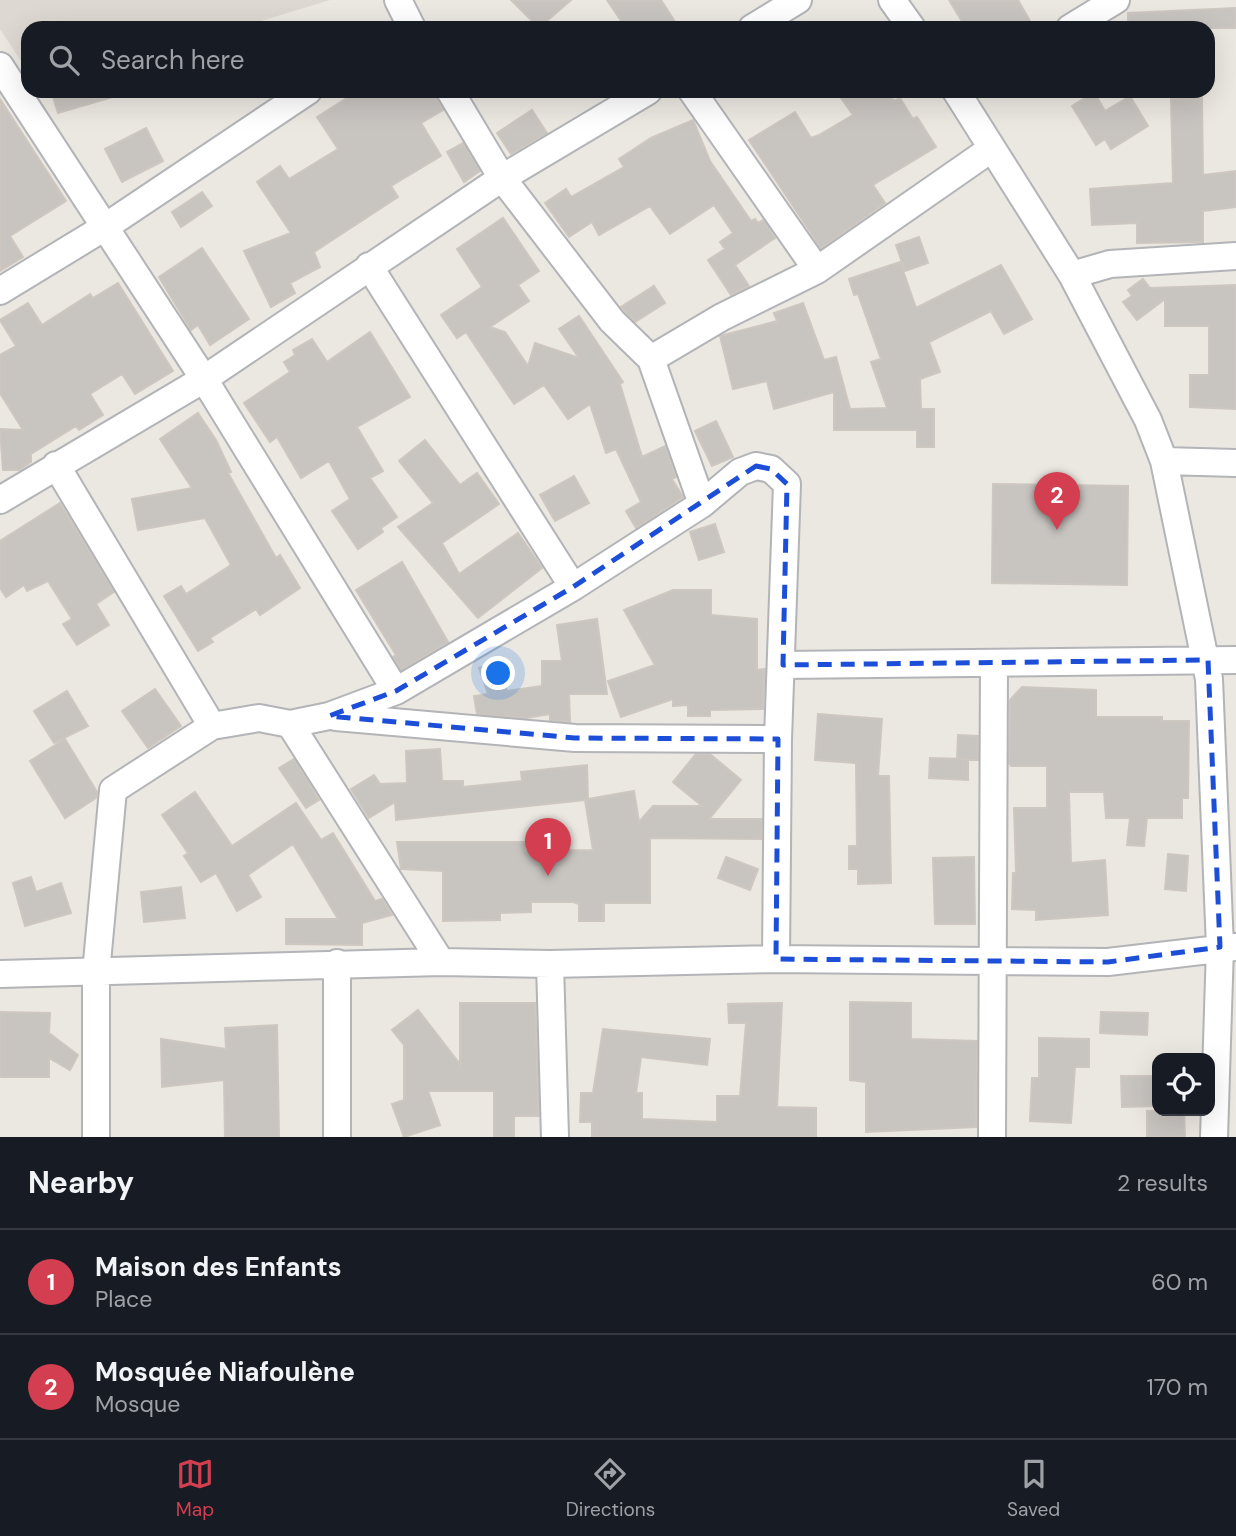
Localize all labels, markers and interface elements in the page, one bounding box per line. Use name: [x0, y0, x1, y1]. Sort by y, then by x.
search box: [21, 21, 1215, 98]
icon: search: [45, 41, 83, 79]
text: Search here: [101, 43, 244, 77]
pin: 2: [1034, 472, 1080, 530]
your location: [481, 656, 515, 690]
pin: 1: [525, 818, 571, 876]
map controls: [1152, 1053, 1215, 1116]
button: locate: [1152, 1053, 1215, 1116]
text: Nearby: [28, 1163, 134, 1202]
text: 2 results: [1117, 1168, 1208, 1198]
text: Maison des Enfants: [95, 1250, 342, 1284]
text: 1: [47, 1267, 55, 1297]
text: 60 m: [1151, 1267, 1208, 1297]
text: Place: [95, 1284, 152, 1314]
text: Mosquée Niafoulène: [95, 1355, 355, 1389]
text: 2: [44, 1372, 58, 1402]
text: 170 m: [1147, 1372, 1208, 1402]
text: Mosque: [95, 1389, 180, 1419]
tab: Map: [176, 1455, 214, 1522]
tab: Directions: [566, 1455, 655, 1522]
tab: Saved: [1007, 1455, 1060, 1522]

